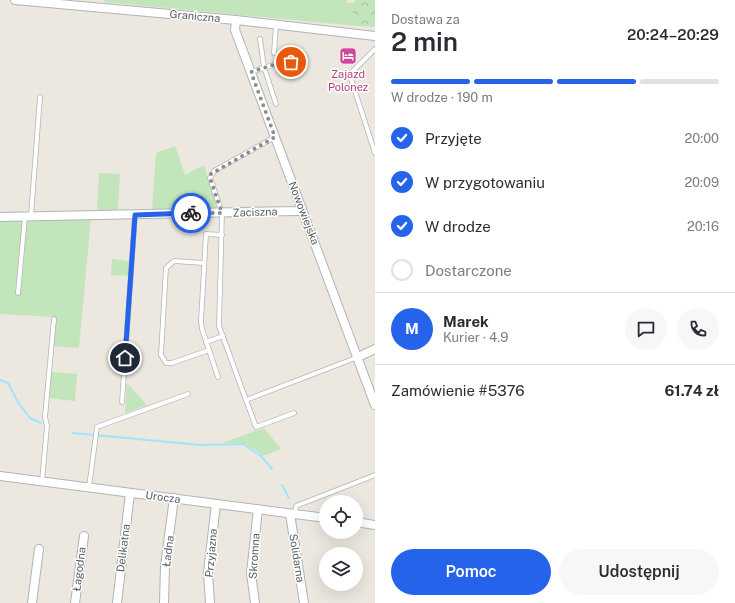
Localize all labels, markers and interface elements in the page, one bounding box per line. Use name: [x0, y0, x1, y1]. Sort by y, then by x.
street label: Graniczna: [169, 8, 221, 24]
text: Dostawa za: [391, 12, 460, 27]
text: 2 min: [391, 26, 458, 57]
text: 20:24–20:29: [627, 26, 719, 43]
pin: [274, 45, 308, 79]
hotel icon: Zajazd Polonez: [338, 46, 358, 66]
icon: bag: [280, 51, 302, 73]
place label: Zajazd Polonez: [328, 68, 368, 93]
text: W drodze · 190 m: [391, 90, 493, 105]
icon: check: [391, 127, 413, 149]
text: Przyjęte: [425, 130, 482, 147]
text: 20:00: [685, 131, 719, 146]
icon: check: [391, 171, 413, 193]
text: W przygotowaniu: [425, 174, 545, 191]
text: 20:09: [684, 175, 719, 190]
street label: Nowowiejska: [286, 180, 322, 246]
courier: [171, 193, 211, 233]
icon: bike: [180, 202, 202, 224]
street label: Zaciszna: [232, 205, 278, 219]
icon: check: [391, 215, 413, 237]
text: W drodze: [425, 218, 491, 235]
text: 20:16: [687, 219, 719, 234]
text: Dostarczone: [425, 262, 512, 279]
button: chat: [625, 308, 667, 350]
button: phone: [677, 308, 719, 350]
text: Marek: [443, 313, 489, 330]
text: M: [405, 320, 419, 337]
text: Kurier · 4.9: [443, 330, 508, 345]
pin: [108, 341, 142, 375]
icon: home: [114, 347, 136, 369]
text: Zamówienie #5376: [391, 382, 524, 399]
text: 61.74 zł: [664, 382, 719, 399]
street label: Urocza: [145, 489, 181, 505]
map controls: [319, 495, 363, 591]
button: locate: [319, 495, 363, 539]
street label: Delikatna: [114, 523, 132, 573]
street label: Przyjazna: [203, 528, 219, 578]
street label: Skromna: [246, 533, 262, 579]
street label: Solidarna: [287, 533, 307, 583]
street label: Ładna: [160, 535, 176, 567]
street label: Łagodna: [70, 546, 88, 592]
button: layers: [319, 547, 363, 591]
button: Pomoc: [391, 549, 551, 595]
button: Udostępnij: [559, 549, 719, 595]

